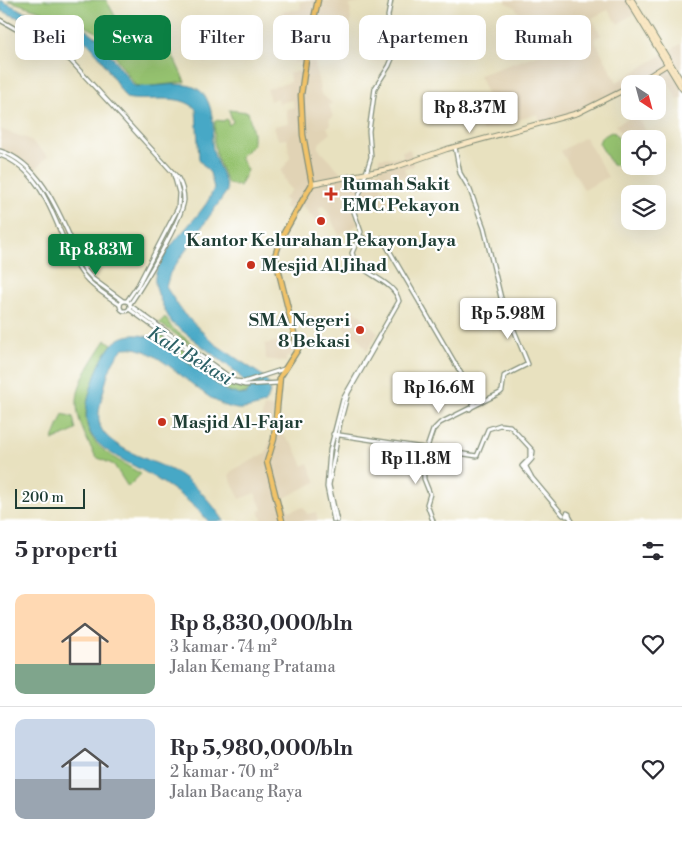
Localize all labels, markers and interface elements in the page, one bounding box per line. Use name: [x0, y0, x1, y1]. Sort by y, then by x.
chip: Beli: [15, 15, 84, 60]
chip: Sewa: [94, 15, 171, 60]
chip: Filter: [181, 15, 263, 60]
chip: Baru: [273, 15, 349, 60]
chip: Apartemen: [359, 15, 486, 60]
chip: Rumah: [496, 15, 591, 60]
north arrow: [621, 75, 666, 120]
map controls: [621, 75, 666, 230]
pin: Rp 8.37M: [418, 92, 522, 134]
text: Rp 8.37M: [434, 98, 506, 118]
button: locate: [621, 130, 666, 175]
place label: Rumah Sakit EMC Pekayon: [342, 173, 459, 217]
button: layers: [621, 185, 666, 230]
marker: Rumah Sakit EMC Pekayon: [324, 187, 338, 201]
marker: Kantor Kelurahan Pekayon Jaya: [315, 215, 327, 227]
place label: Kantor Kelurahan Pekayon Jaya: [186, 229, 456, 252]
pin: Rp 8.83M: [44, 234, 148, 276]
text: Rp 8.83M: [59, 240, 133, 260]
place label: Mesjid Al Jihad: [261, 254, 387, 277]
marker: Mesjid Al Jihad: [245, 259, 257, 271]
pin: Rp 5.98M: [456, 298, 560, 340]
text: Rp 5.98M: [471, 304, 545, 324]
place label: SMA Negeri 8 Bekasi: [249, 309, 350, 353]
water label: Kali Bekasi: [143, 321, 237, 391]
marker: SMA Negeri 8 Bekasi: [354, 324, 366, 336]
pin: Rp 16.6M: [387, 372, 491, 414]
text: Rp 16.6M: [403, 378, 475, 398]
place label: Masjid Al-Fajar: [172, 411, 303, 434]
marker: Masjid Al-Fajar: [156, 416, 168, 428]
pin: Rp 11.8M: [364, 442, 468, 485]
text: Rp 11.8M: [381, 449, 451, 469]
scale bar: [15, 486, 85, 509]
text: 200 m: [22, 489, 64, 507]
icon: filters: [639, 537, 667, 565]
text: 5 properti: [15, 538, 117, 564]
text: Rp 8,830,000/bln: [170, 611, 353, 637]
icon: home: [55, 614, 115, 674]
icon: heart: [639, 630, 667, 658]
text: 3 kamar · 74 m²: [170, 637, 277, 657]
text: Jalan Kemang Pratama: [170, 657, 335, 677]
text: Rp 5,980,000/bln: [170, 736, 353, 762]
icon: home: [55, 739, 115, 799]
icon: heart: [639, 755, 667, 783]
text: 2 kamar · 70 m²: [170, 762, 279, 782]
text: Jalan Bacang Raya: [170, 782, 302, 802]

